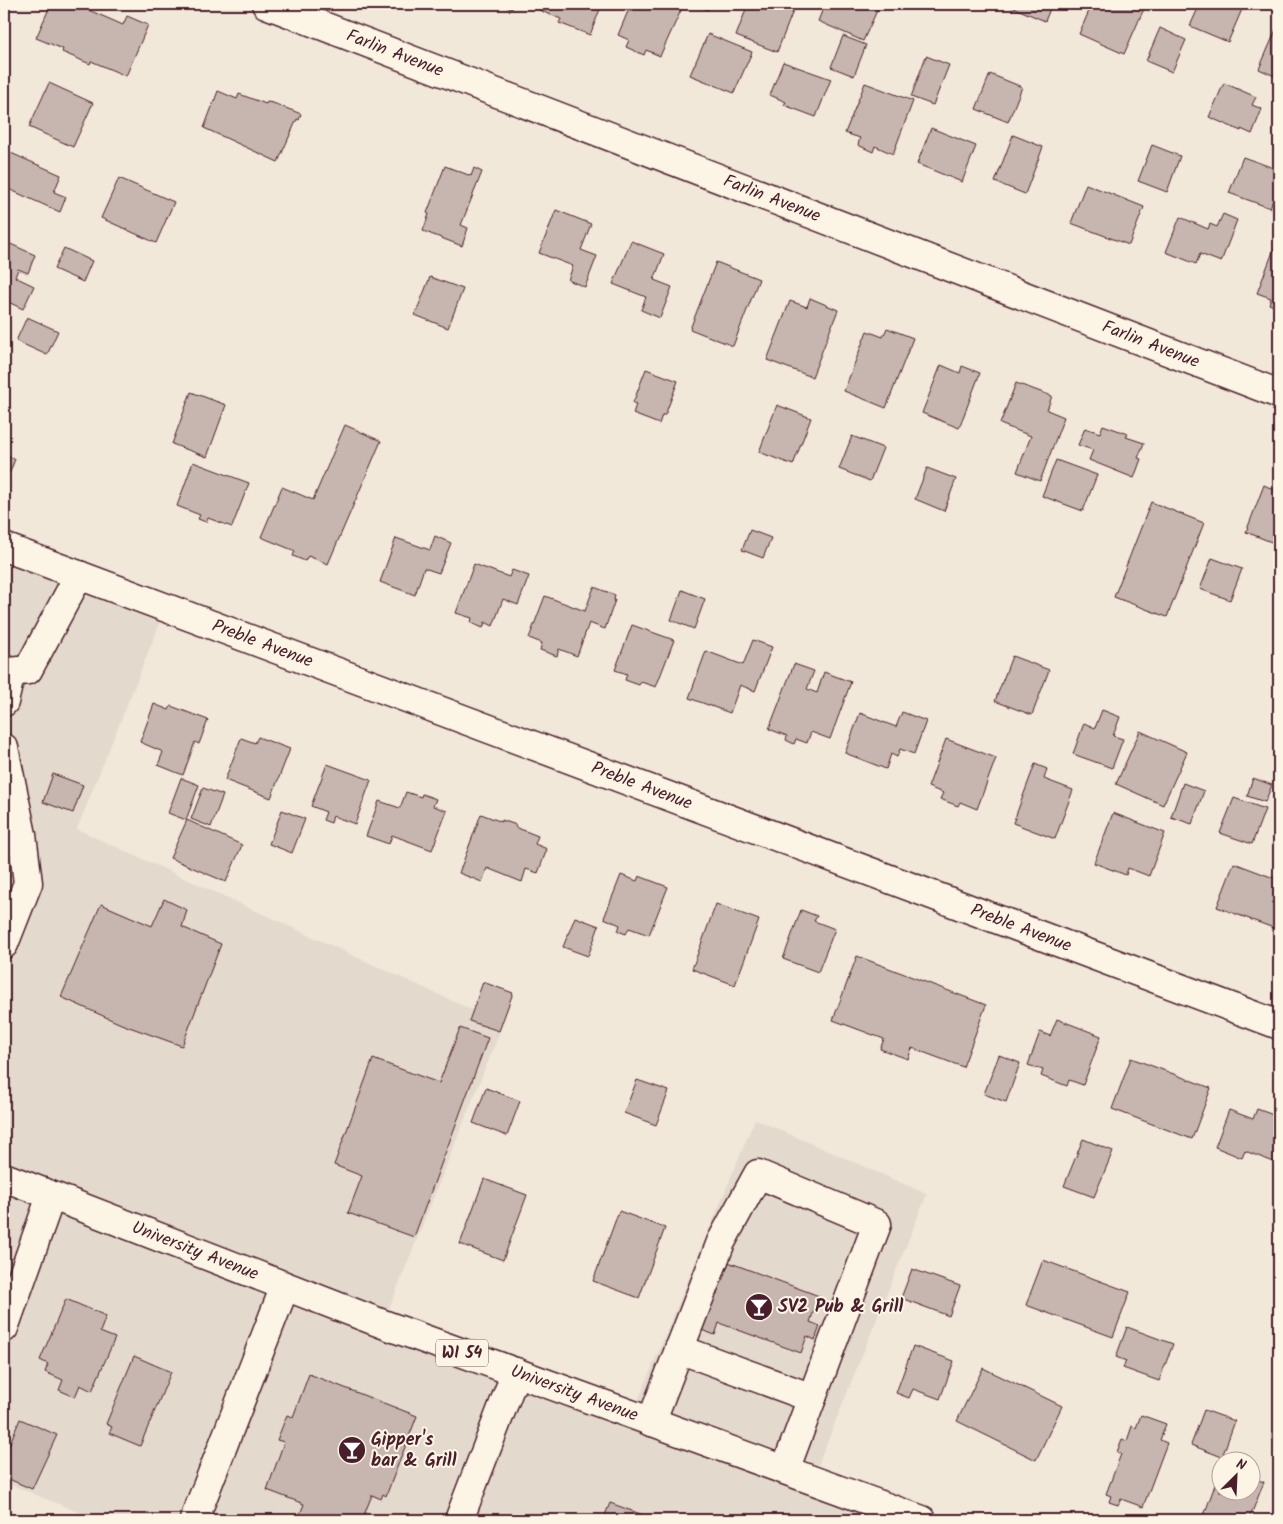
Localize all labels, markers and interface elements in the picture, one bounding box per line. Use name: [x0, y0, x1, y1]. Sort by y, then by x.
street label: Farlin Avenue: [342, 22, 448, 86]
street label: Farlin Avenue: [719, 167, 825, 231]
street label: Farlin Avenue: [1098, 313, 1204, 377]
street label: Preble Avenue: [208, 612, 317, 676]
street label: Preble Avenue: [587, 754, 696, 818]
street label: Preble Avenue: [966, 896, 1076, 960]
street label: University Avenue: [127, 1213, 263, 1289]
bar icon: SV2 Pub & Grill: [744, 1292, 774, 1322]
place label: SV2 Pub & Grill: [778, 1293, 904, 1322]
road number: WI 54: [436, 1340, 488, 1366]
street label: University Avenue: [506, 1357, 642, 1430]
place label: Gipper's bar & Grill: [371, 1426, 457, 1476]
bar icon: Gipper's bar & Grill: [337, 1435, 367, 1465]
north arrow: [1210, 1452, 1260, 1502]
text: N: [1232, 1453, 1250, 1477]

